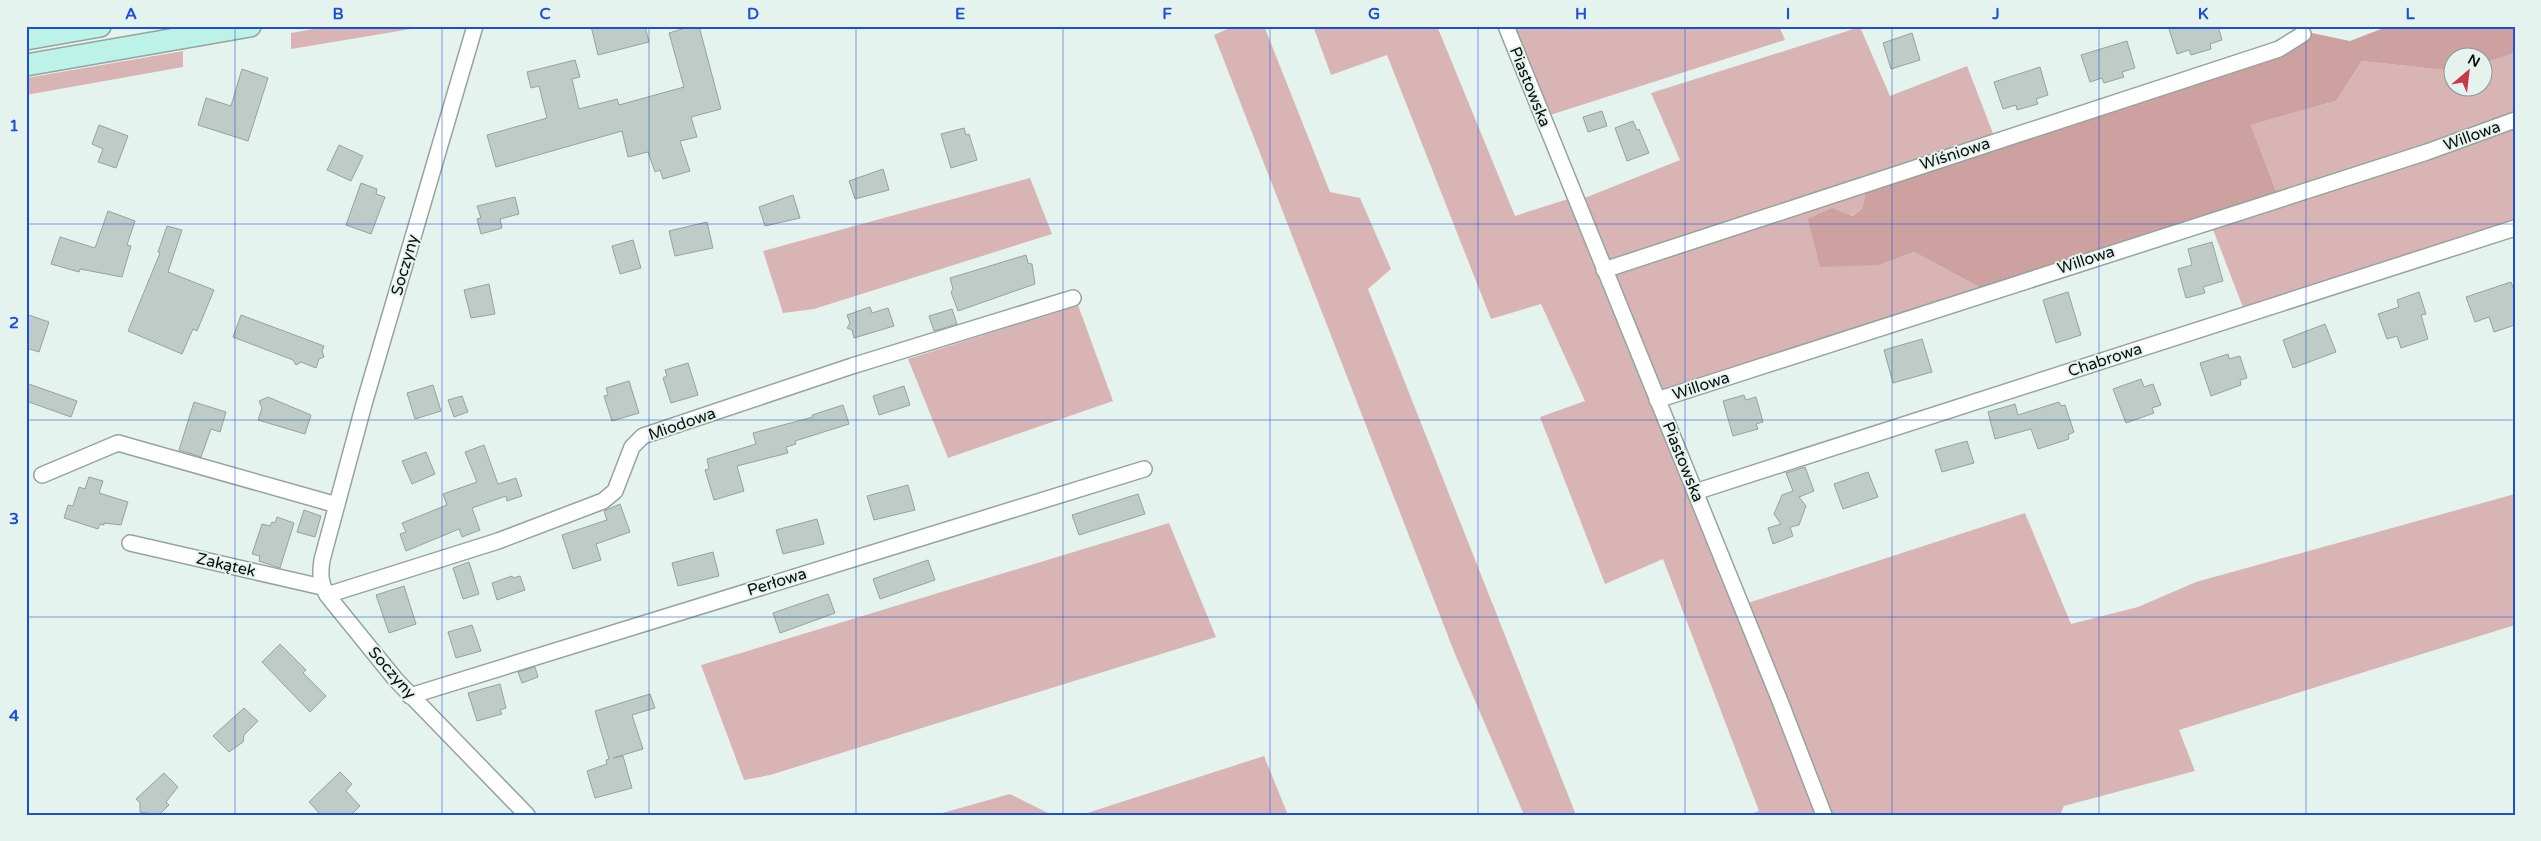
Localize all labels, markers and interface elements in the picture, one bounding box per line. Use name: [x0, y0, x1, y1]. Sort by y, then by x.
text: A: [125, 4, 137, 24]
text: B: [332, 4, 344, 24]
text: C: [539, 4, 551, 24]
text: D: [747, 4, 759, 24]
text: E: [955, 4, 965, 24]
text: F: [1162, 4, 1172, 24]
text: G: [1368, 4, 1380, 24]
text: H: [1575, 4, 1587, 24]
text: I: [1786, 4, 1790, 24]
text: J: [1991, 4, 2000, 24]
text: K: [2198, 4, 2209, 24]
text: L: [2405, 4, 2415, 24]
street label: Piastowska: [1505, 44, 1555, 130]
north arrow: [2444, 48, 2494, 98]
text: N: [2465, 51, 2483, 71]
text: 1: [9, 116, 19, 136]
street label: Willowa: [2441, 116, 2503, 156]
street label: Wiśniowa: [1917, 133, 1993, 175]
street label: Soczyny: [387, 232, 423, 298]
street label: Willowa: [2055, 241, 2117, 279]
text: 2: [9, 313, 19, 333]
street label: Chabrowa: [2065, 339, 2145, 381]
street label: Willowa: [1670, 367, 1732, 405]
street label: Miodowa: [646, 403, 718, 445]
street label: Piastowska: [1658, 419, 1708, 505]
text: 3: [9, 509, 19, 529]
street label: Zakątek: [194, 548, 258, 582]
street label: Perłowa: [745, 564, 809, 600]
street label: Soczyny: [364, 643, 420, 704]
text: 4: [9, 706, 19, 726]

